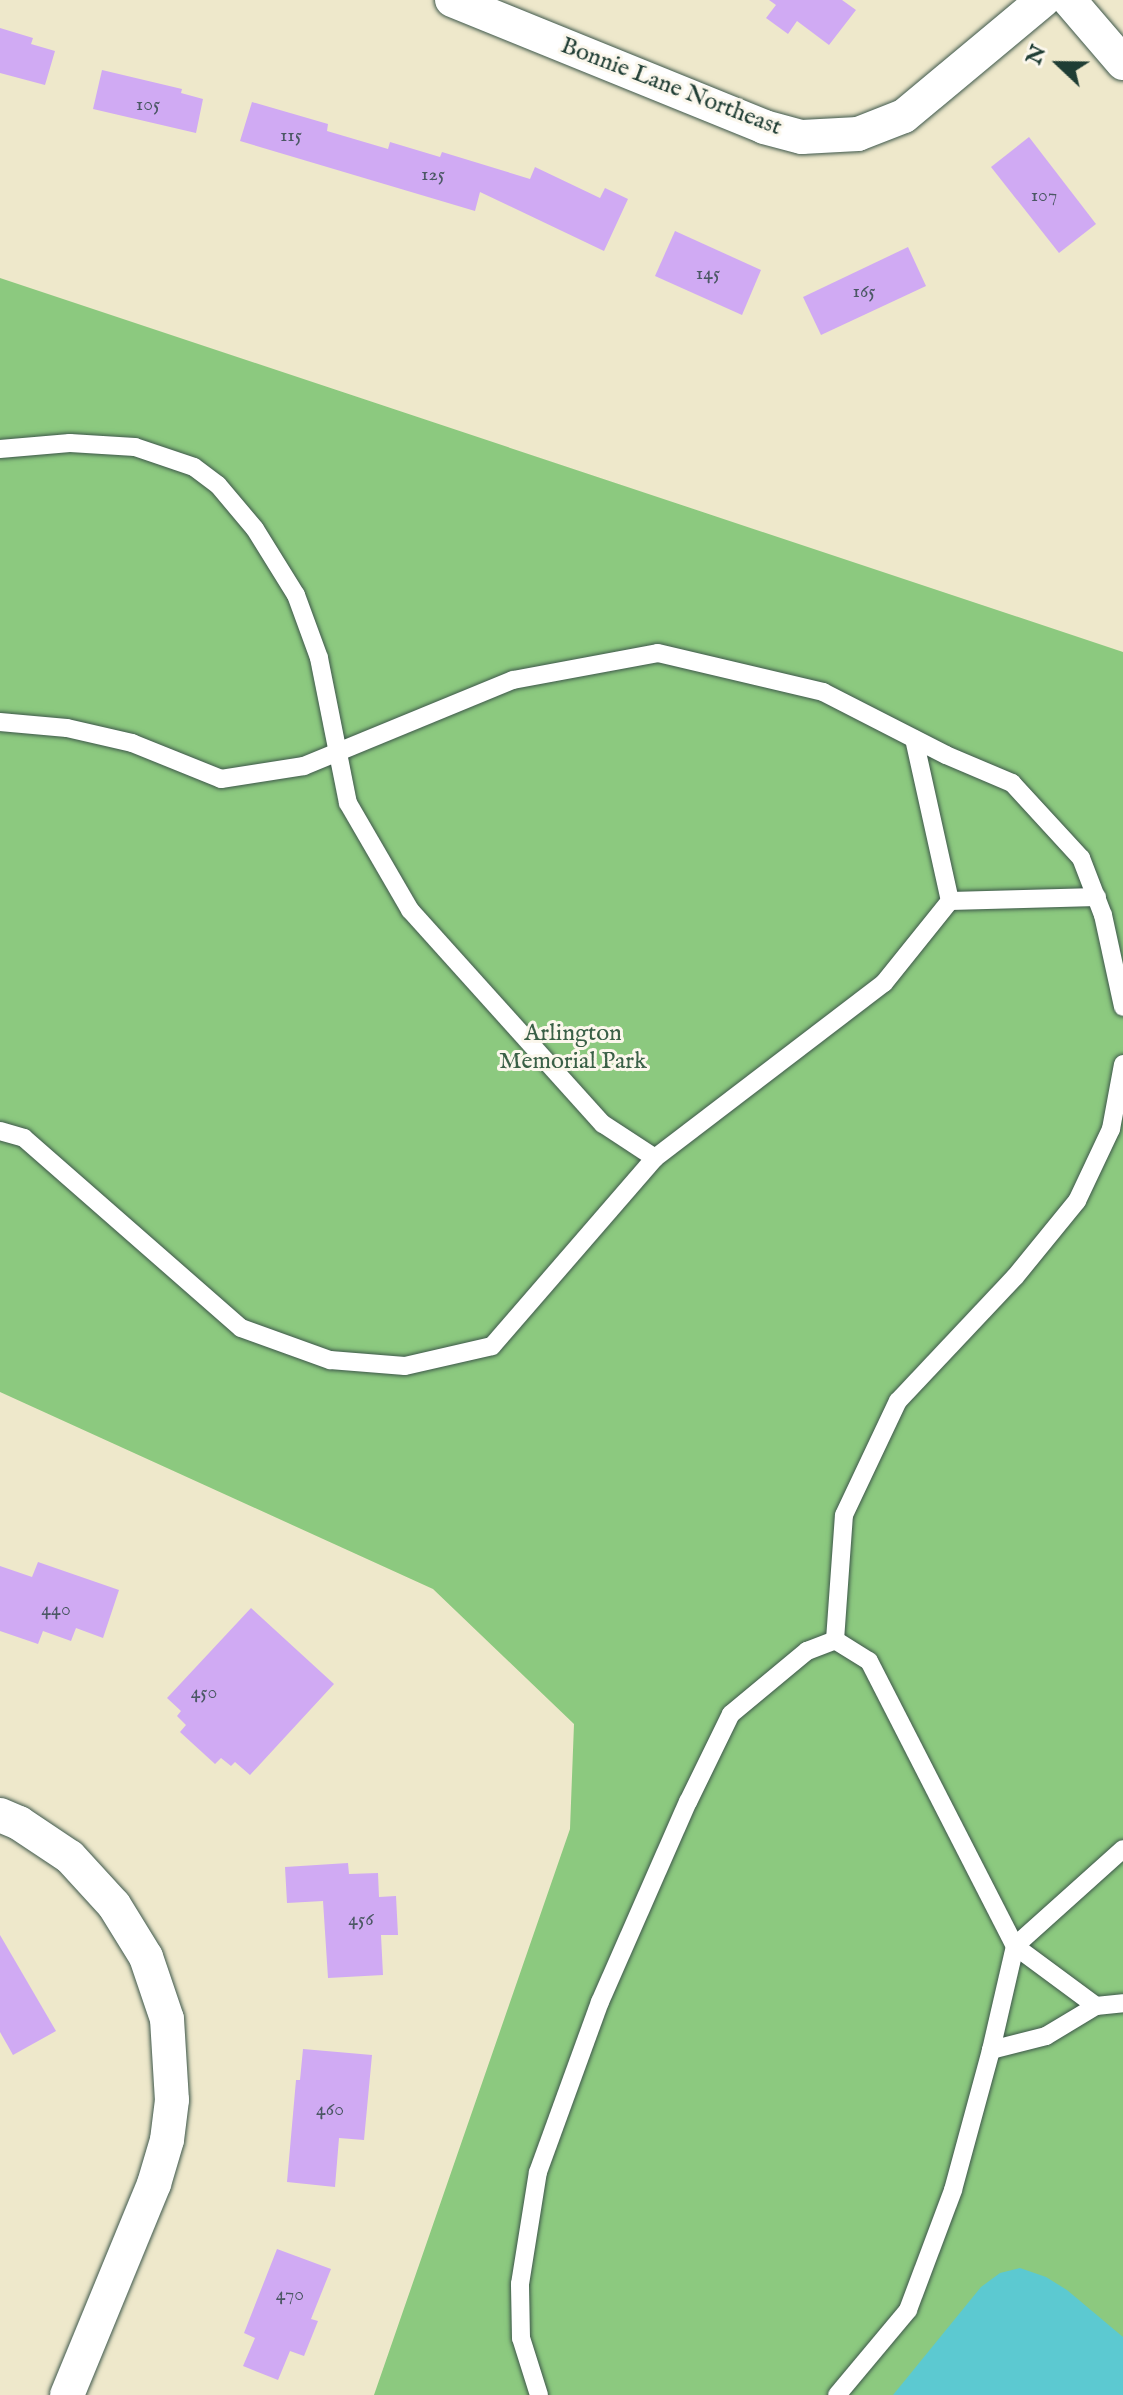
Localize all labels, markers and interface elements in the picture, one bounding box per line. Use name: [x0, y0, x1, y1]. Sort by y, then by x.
north arrow: [1019, 24, 1099, 104]
street label: Bonnie Lane Northeast: [557, 32, 785, 142]
text: N: [1020, 41, 1053, 69]
house number: 105: [136, 92, 160, 116]
house number: 115: [280, 123, 302, 147]
house number: 125: [421, 162, 445, 186]
house number: 107: [1031, 183, 1057, 207]
house number: 145: [696, 261, 720, 285]
house number: 165: [852, 279, 876, 303]
park label: Arlington Memorial Park: [499, 1020, 647, 1076]
house number: 440: [41, 1597, 71, 1621]
house number: 450: [191, 1680, 217, 1704]
house number: 456: [348, 1907, 374, 1931]
house number: 460: [316, 2097, 344, 2121]
house number: 470: [276, 2282, 304, 2306]

